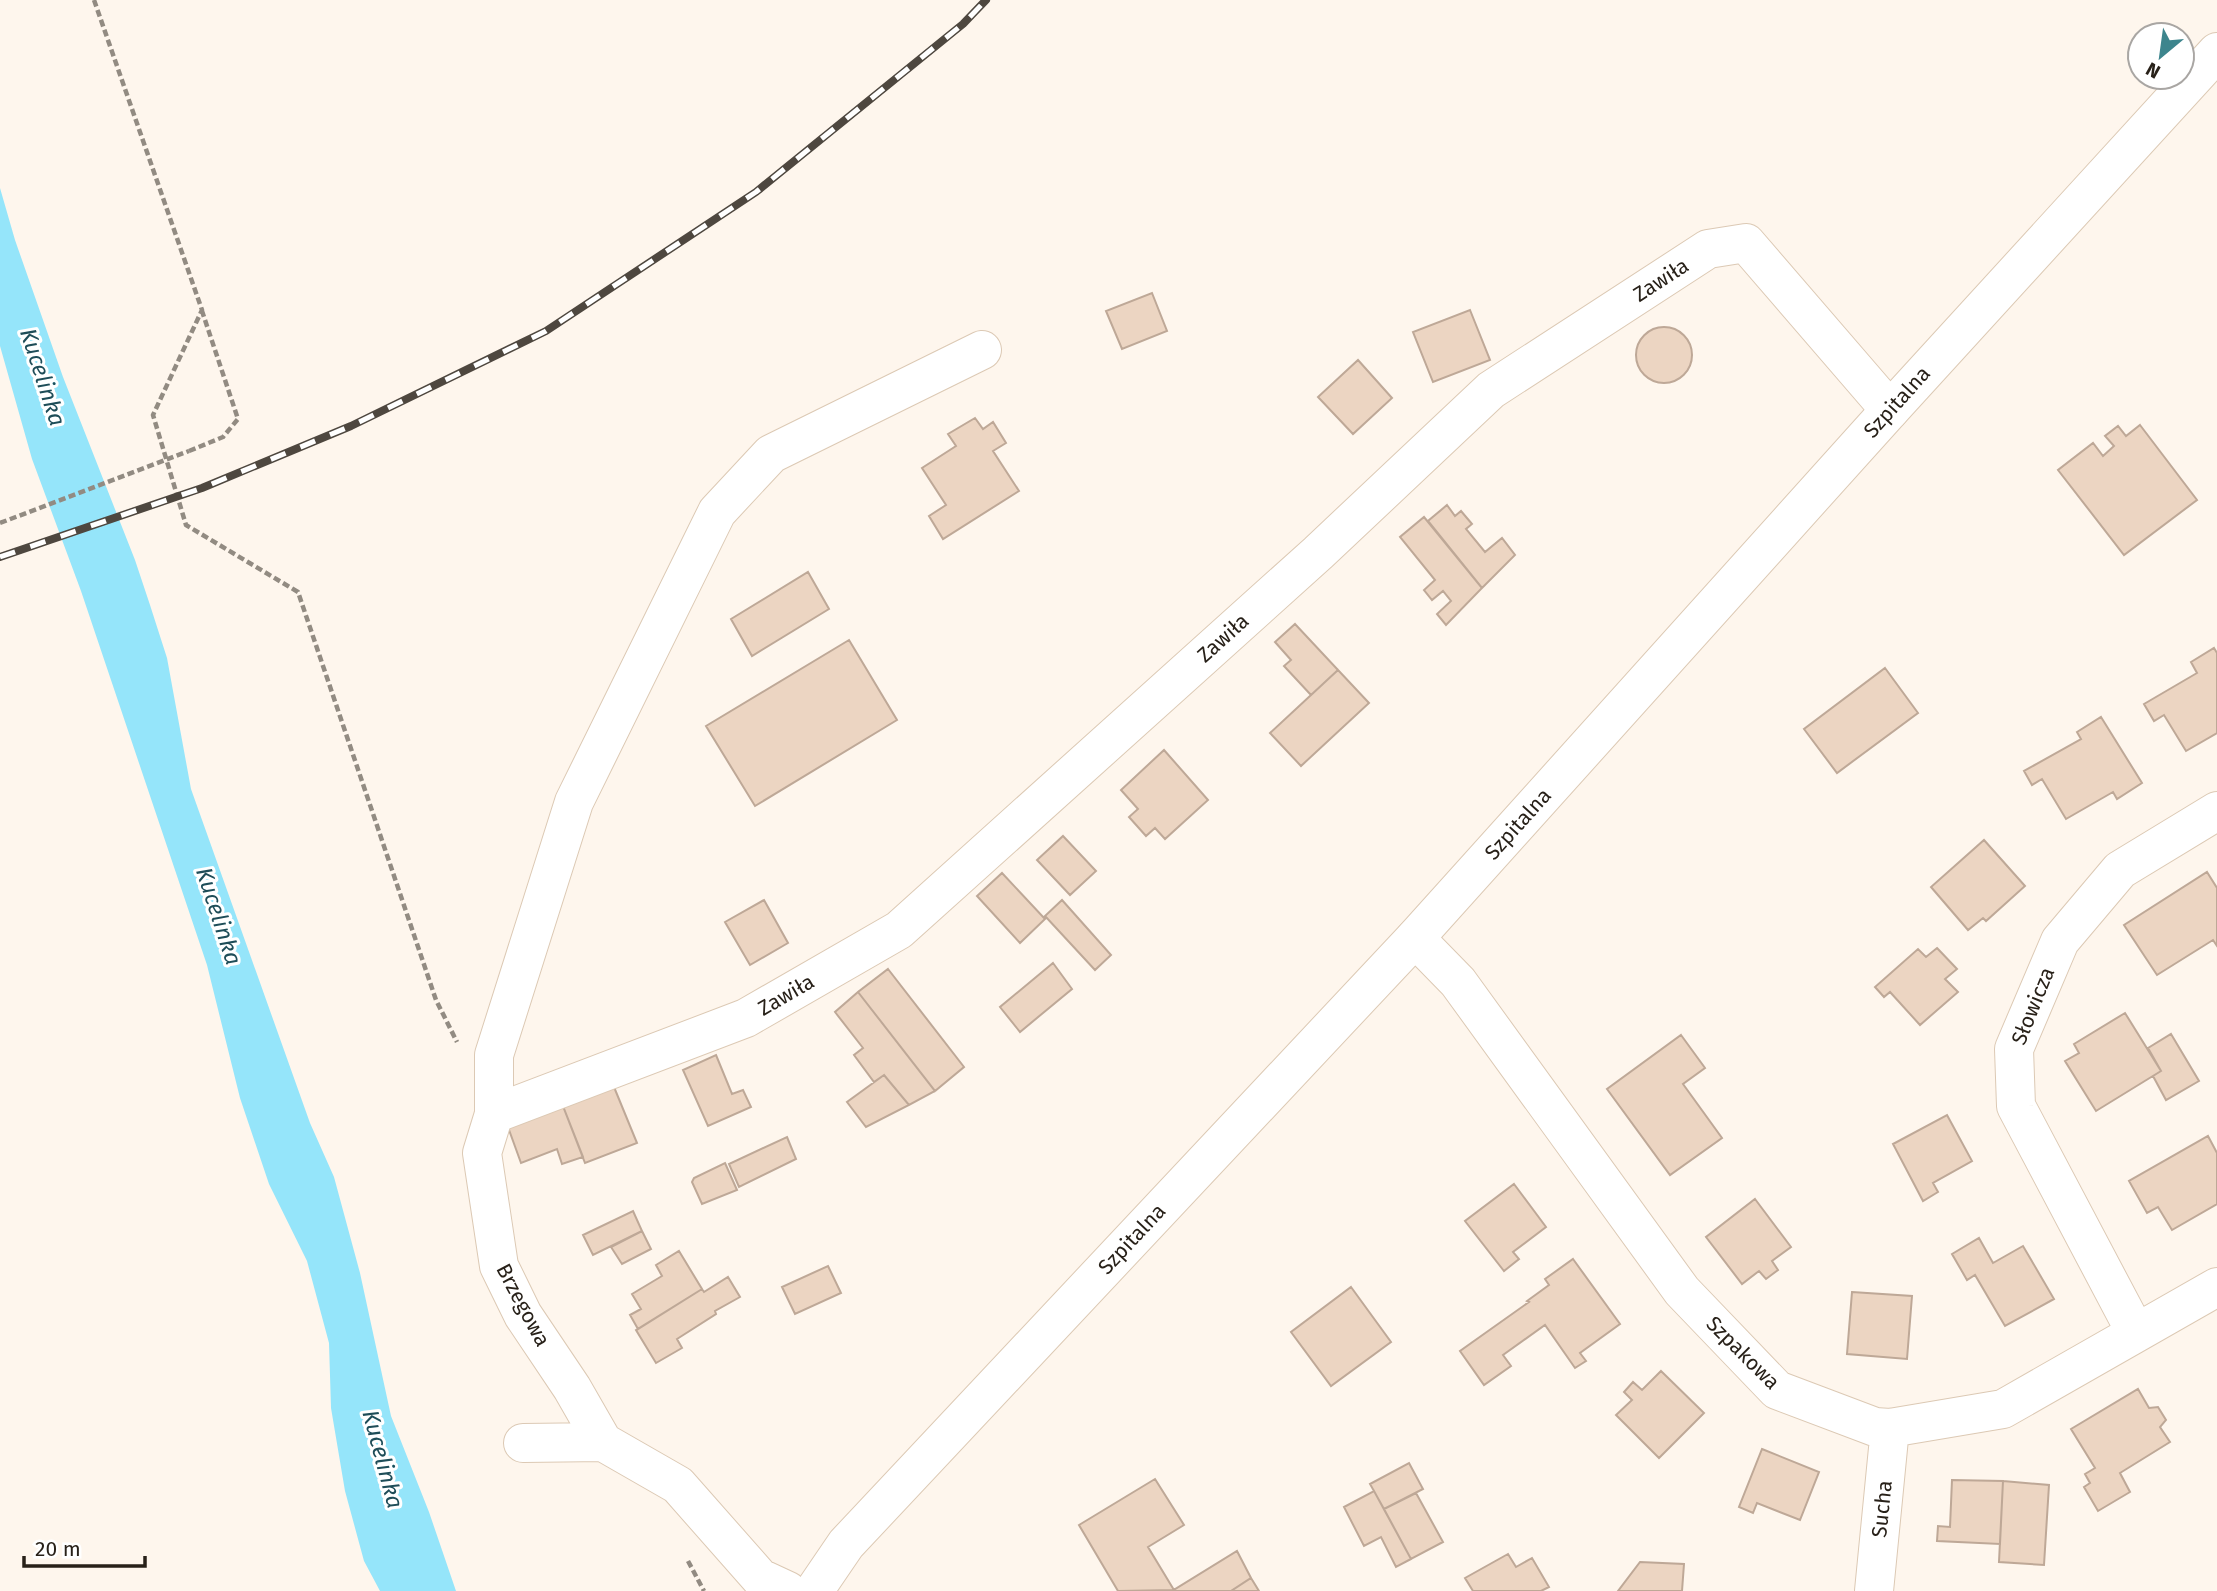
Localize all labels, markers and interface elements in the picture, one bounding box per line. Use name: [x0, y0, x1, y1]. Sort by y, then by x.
north arrow: [2126, 21, 2196, 91]
text: N: [2142, 57, 2164, 84]
street label: Zawiła: [1628, 253, 1694, 307]
water label: Kucelinka: [14, 325, 72, 429]
street label: Szpitalna: [1858, 361, 1936, 443]
street label: Zawiła: [1192, 608, 1254, 668]
street label: Szpitalna: [1479, 783, 1557, 865]
water label: Kucelinka: [190, 864, 248, 968]
street label: Słowicza: [2006, 963, 2060, 1049]
street label: Zawiła: [753, 969, 819, 1021]
street label: Szpitalna: [1093, 1198, 1171, 1280]
street label: Brzegowa: [490, 1259, 556, 1351]
street label: Szpakowa: [1701, 1311, 1785, 1395]
water label: Kucelinka: [356, 1407, 410, 1511]
street label: Sucha: [1866, 1479, 1898, 1539]
scale bar: [24, 1524, 145, 1568]
text: 20 m: [35, 1536, 81, 1562]

